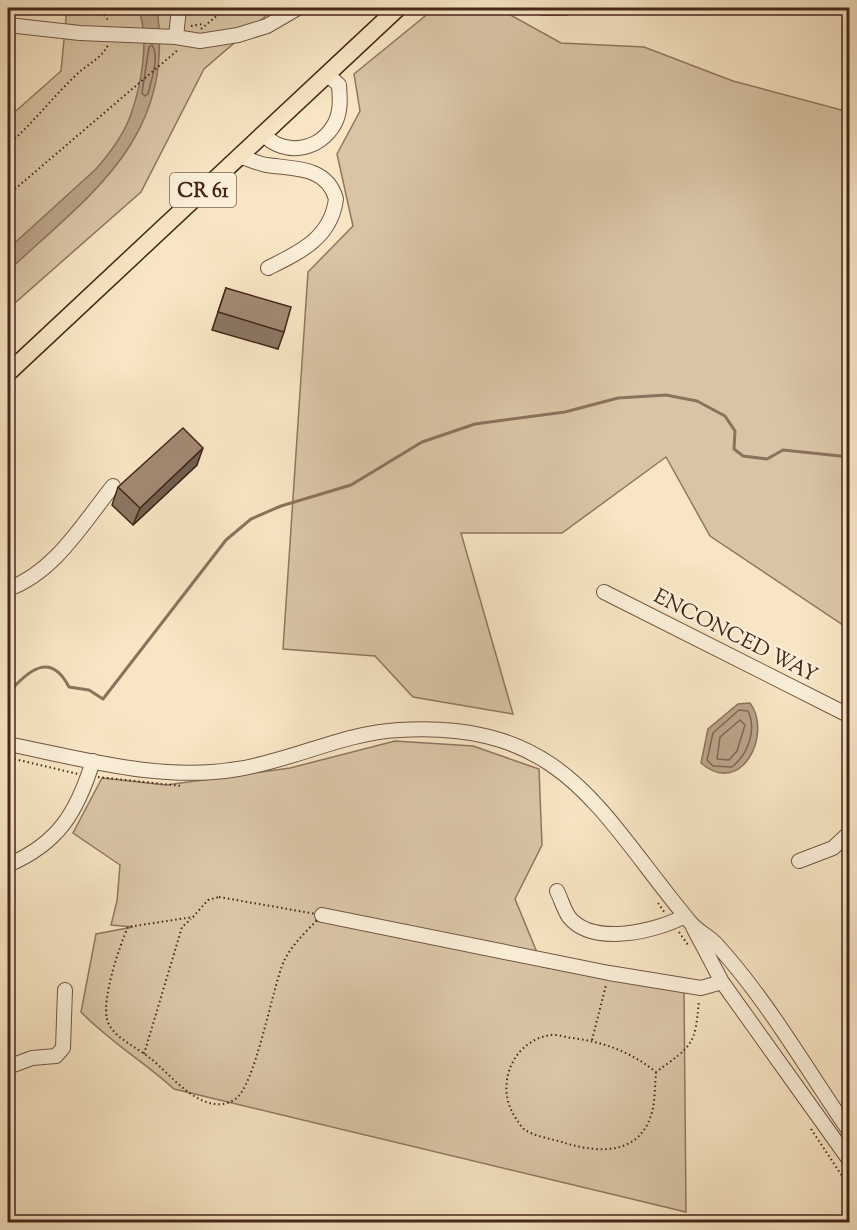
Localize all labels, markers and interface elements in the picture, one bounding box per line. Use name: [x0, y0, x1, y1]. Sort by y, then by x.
road number: CR 61: [170, 173, 236, 207]
street label: ENCONCED WAY: [648, 582, 822, 691]

